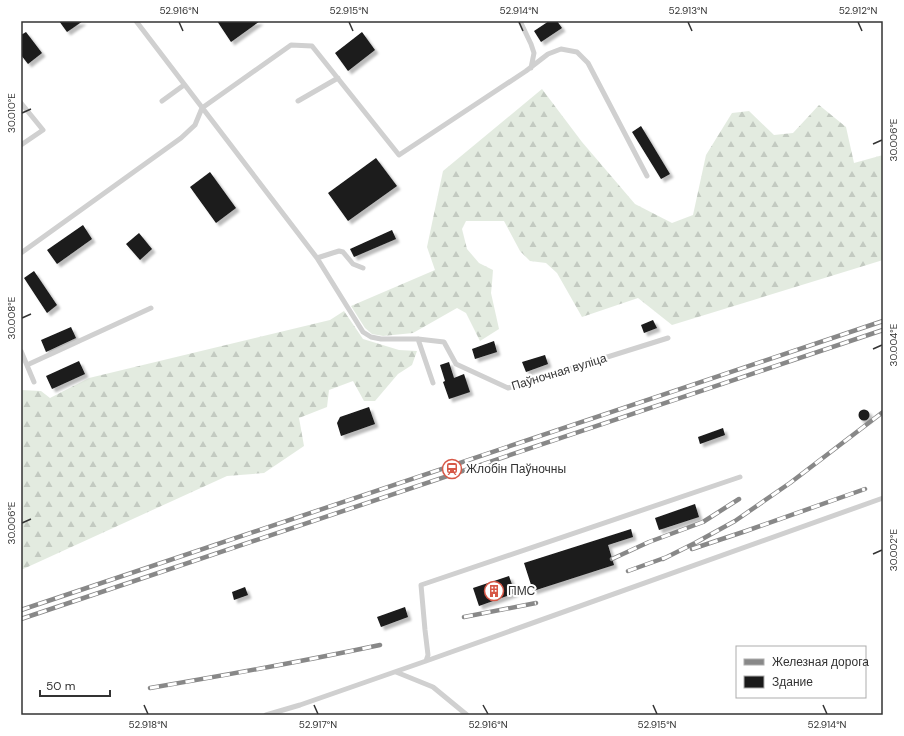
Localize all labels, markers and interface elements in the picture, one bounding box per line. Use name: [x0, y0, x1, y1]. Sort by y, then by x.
text: 52.916°N: [159, 4, 199, 17]
text: 52.915°N: [329, 4, 369, 17]
text: 52.914°N: [499, 4, 539, 17]
text: 52.913°N: [669, 4, 708, 17]
text: 52.912°N: [839, 4, 877, 17]
text: 30.010°E: [5, 93, 18, 133]
text: 30.006°E: [887, 118, 900, 161]
text: 30.008°E: [5, 296, 18, 339]
text: 30.004°E: [887, 323, 900, 366]
street label: Паўночная вуліца: [509, 350, 609, 394]
station icon: Жлобін Паўночны: [441, 458, 463, 480]
place label: Жлобін Паўночны: [466, 461, 566, 477]
text: 30.006°E: [5, 501, 18, 544]
text: 30.002°E: [887, 528, 900, 571]
building icon: ПМС: [483, 580, 505, 602]
place label: ПМС: [508, 583, 536, 599]
legend: [736, 646, 866, 698]
text: Железная дорога: [772, 654, 869, 670]
scale bar: [40, 672, 110, 698]
text: Здание: [772, 674, 813, 690]
text: 50 m: [46, 678, 75, 694]
text: 52.918°N: [128, 718, 168, 731]
text: 52.917°N: [299, 718, 337, 731]
text: 52.916°N: [468, 718, 508, 731]
text: 52.915°N: [637, 718, 677, 731]
text: 52.914°N: [807, 718, 847, 731]

